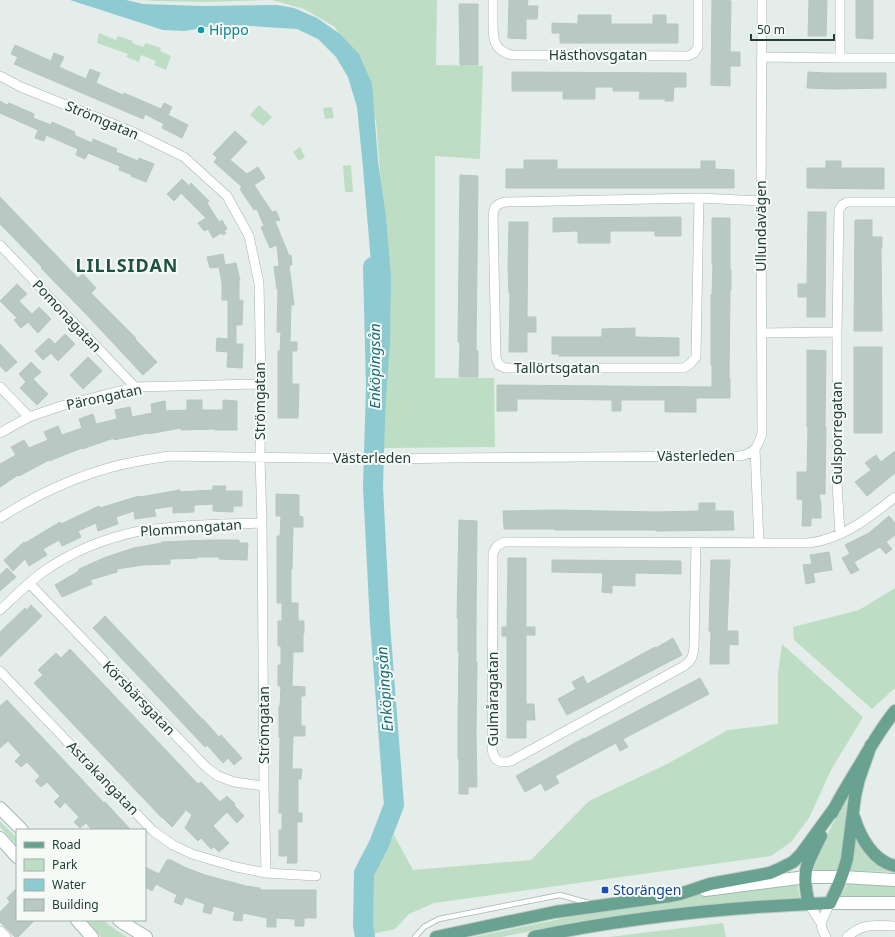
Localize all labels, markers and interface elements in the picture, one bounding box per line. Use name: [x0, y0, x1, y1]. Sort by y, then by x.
scale bar: [751, 16, 834, 42]
place label: Hippo: [209, 20, 249, 39]
text: 50 m: [757, 21, 785, 38]
marker: Hippo: [196, 25, 206, 35]
street label: Hästhovsgatan: [549, 45, 647, 64]
street label: Strömgatan: [63, 96, 142, 143]
street label: Ullundavägen: [751, 180, 770, 272]
district label: LILLSIDAN: [75, 253, 179, 277]
street label: Pomonagatan: [29, 275, 106, 356]
water label: Enköpingsån: [364, 323, 384, 409]
street label: Tallörtsgatan: [514, 358, 600, 377]
street label: Strömgatan: [250, 362, 269, 440]
street label: Pärongatan: [64, 379, 144, 414]
street label: Gulsporregatan: [827, 381, 846, 485]
street label: Västerleden: [657, 446, 735, 465]
street label: Västerleden: [333, 448, 411, 467]
street label: Plommongatan: [139, 514, 242, 541]
water label: Enköpingsån: [371, 646, 397, 732]
street label: Gulmåragatan: [483, 652, 502, 746]
street label: Körsbärsgatan: [99, 656, 180, 739]
street label: Strömgatan: [254, 686, 273, 764]
street label: Astrakangatan: [63, 736, 144, 819]
legend: [16, 829, 146, 921]
text: Road: [52, 836, 81, 853]
text: Park: [52, 856, 78, 873]
text: Water: [52, 876, 86, 893]
place label: Storängen: [613, 880, 681, 899]
marker: Storängen: [600, 885, 610, 895]
text: Building: [52, 896, 99, 913]

